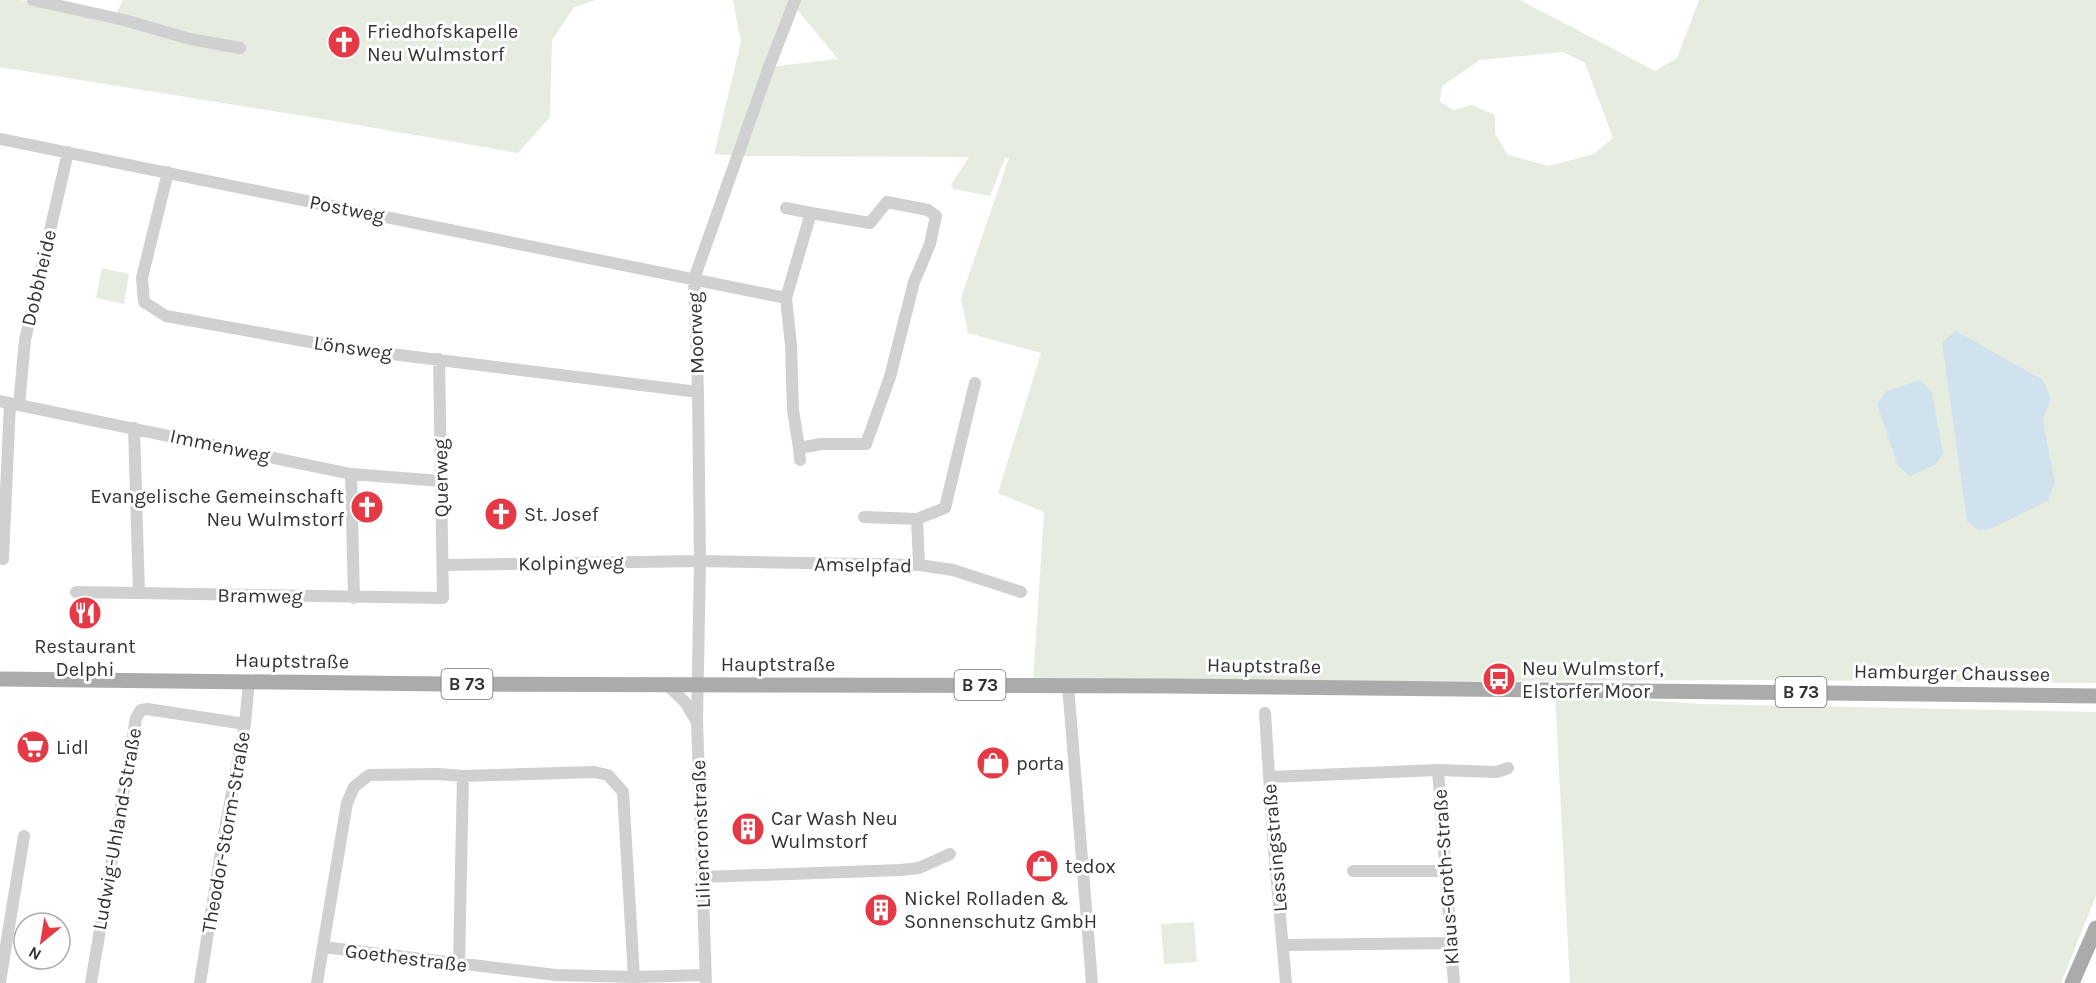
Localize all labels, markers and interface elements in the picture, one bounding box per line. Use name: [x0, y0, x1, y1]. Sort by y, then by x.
place label: Friedhofskapelle Neu Wulmstorf: [367, 20, 518, 66]
church icon: Friedhofskapelle Neu Wulmstorf: [326, 24, 362, 60]
street label: Postweg: [307, 190, 387, 228]
street label: Dobbheide: [17, 228, 61, 328]
street label: Moorweg: [683, 292, 709, 374]
street label: Lönsweg: [312, 331, 394, 365]
street label: Immenweg: [168, 424, 272, 468]
street label: Querweg: [429, 438, 453, 518]
place label: Evangelische Gemeinschaft Neu Wulmstorf: [90, 485, 344, 531]
church icon: Evangelische Gemeinschaft Neu Wulmstorf: [349, 489, 385, 525]
church icon: St. Josef: [483, 496, 519, 532]
place label: St. Josef: [524, 503, 599, 526]
street label: Kolpingweg: [518, 551, 624, 575]
street label: Amselpfad: [814, 553, 912, 577]
street label: Bramweg: [217, 584, 303, 608]
restaurant icon: Restaurant Delphi: [67, 595, 103, 631]
place label: Restaurant Delphi: [34, 635, 136, 681]
street label: Hauptstraße: [235, 649, 349, 673]
street label: Hauptstraße: [721, 653, 835, 676]
street label: Hauptstraße: [1207, 654, 1321, 678]
place label: Neu Wulmstorf, Elstorfer Moor: [1522, 657, 1664, 703]
street label: Hamburger Chaussee: [1854, 660, 2050, 686]
bus stop icon: Neu Wulmstorf, Elstorfer Moor: [1481, 661, 1517, 697]
road number: B 73: [442, 669, 492, 699]
road number: B 73: [954, 670, 1006, 700]
road number: B 73: [1776, 677, 1826, 707]
street label: Ludwig-Uhland-Straße: [88, 726, 146, 932]
supermarket icon: Lidl: [15, 729, 51, 765]
street label: Theodor-Storm-Straße: [197, 730, 255, 934]
place label: Lidl: [56, 736, 89, 759]
shop icon: porta: [975, 745, 1011, 781]
place label: porta: [1016, 752, 1064, 775]
street label: Liliencronstraße: [687, 759, 715, 909]
street label: Lessingstraße: [1258, 783, 1292, 913]
street label: Klaus-Groth-Straße: [1428, 788, 1464, 966]
place label: Car Wash Neu Wulmstorf: [771, 807, 898, 853]
building icon: Car Wash Neu Wulmstorf: [730, 811, 766, 847]
shop icon: tedox: [1024, 848, 1060, 884]
place label: tedox: [1065, 855, 1116, 878]
place label: Nickel Rolladen & Sonnenschutz GmbH: [904, 887, 1097, 933]
building icon: Nickel Rolladen & Sonnenschutz GmbH: [863, 892, 899, 928]
north arrow: [12, 911, 72, 971]
street label: Goethestraße: [344, 939, 468, 977]
text: N: [25, 942, 44, 965]

